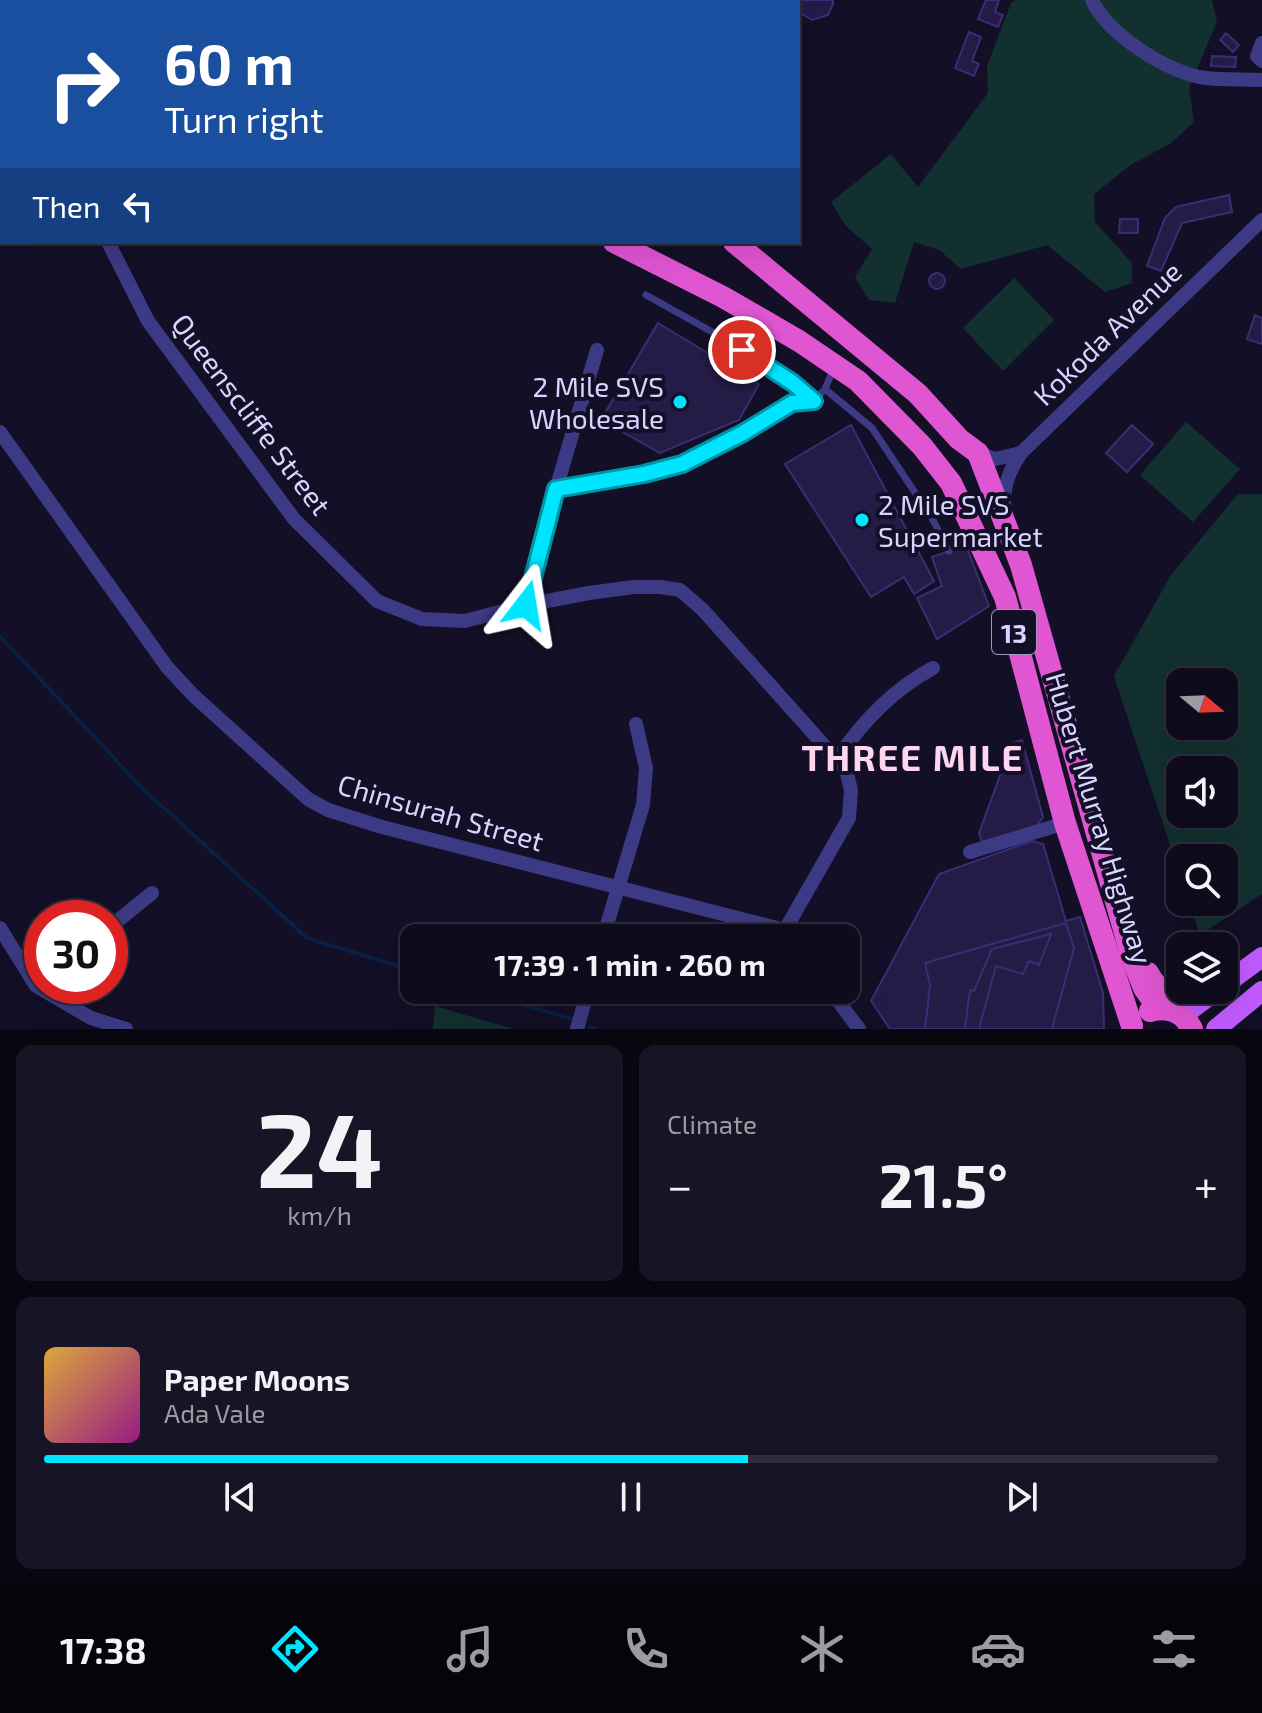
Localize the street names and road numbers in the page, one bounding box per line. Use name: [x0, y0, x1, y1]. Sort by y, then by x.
street label: Kokoda Avenue: [1026, 254, 1188, 412]
street label: Queenscliffe Street: [165, 307, 339, 521]
road number: 13: [992, 610, 1036, 654]
street label: Hubert Murray Highway: [1039, 668, 1161, 968]
street label: Chinsurah Street: [334, 766, 548, 858]

